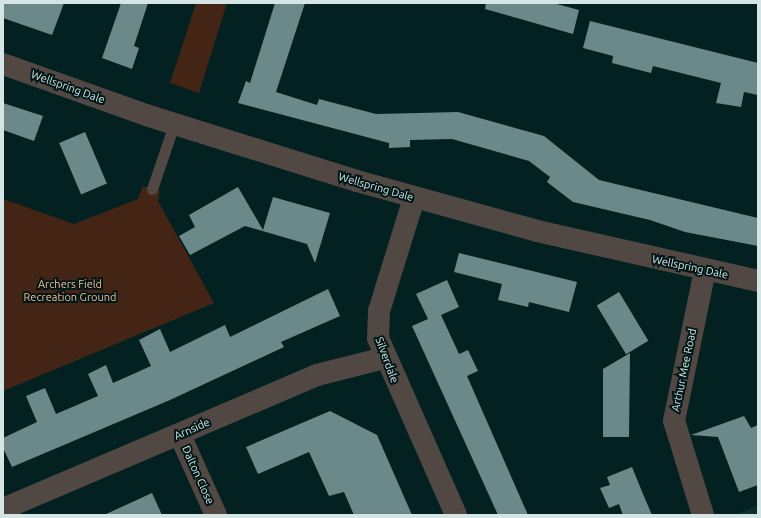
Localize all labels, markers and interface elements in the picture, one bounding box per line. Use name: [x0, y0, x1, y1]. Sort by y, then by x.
street label: Wellspring Dale: [29, 68, 107, 106]
street label: Wellspring Dale: [337, 170, 415, 204]
street label: Wellspring Dale: [651, 252, 729, 282]
park label: Archers Field Recreation Ground: [23, 278, 117, 304]
street label: Arthur Mee Road: [669, 327, 699, 413]
street label: Silverdale: [373, 335, 401, 385]
street label: Arnside: [172, 415, 212, 443]
street label: Dalton Close: [179, 444, 217, 506]

